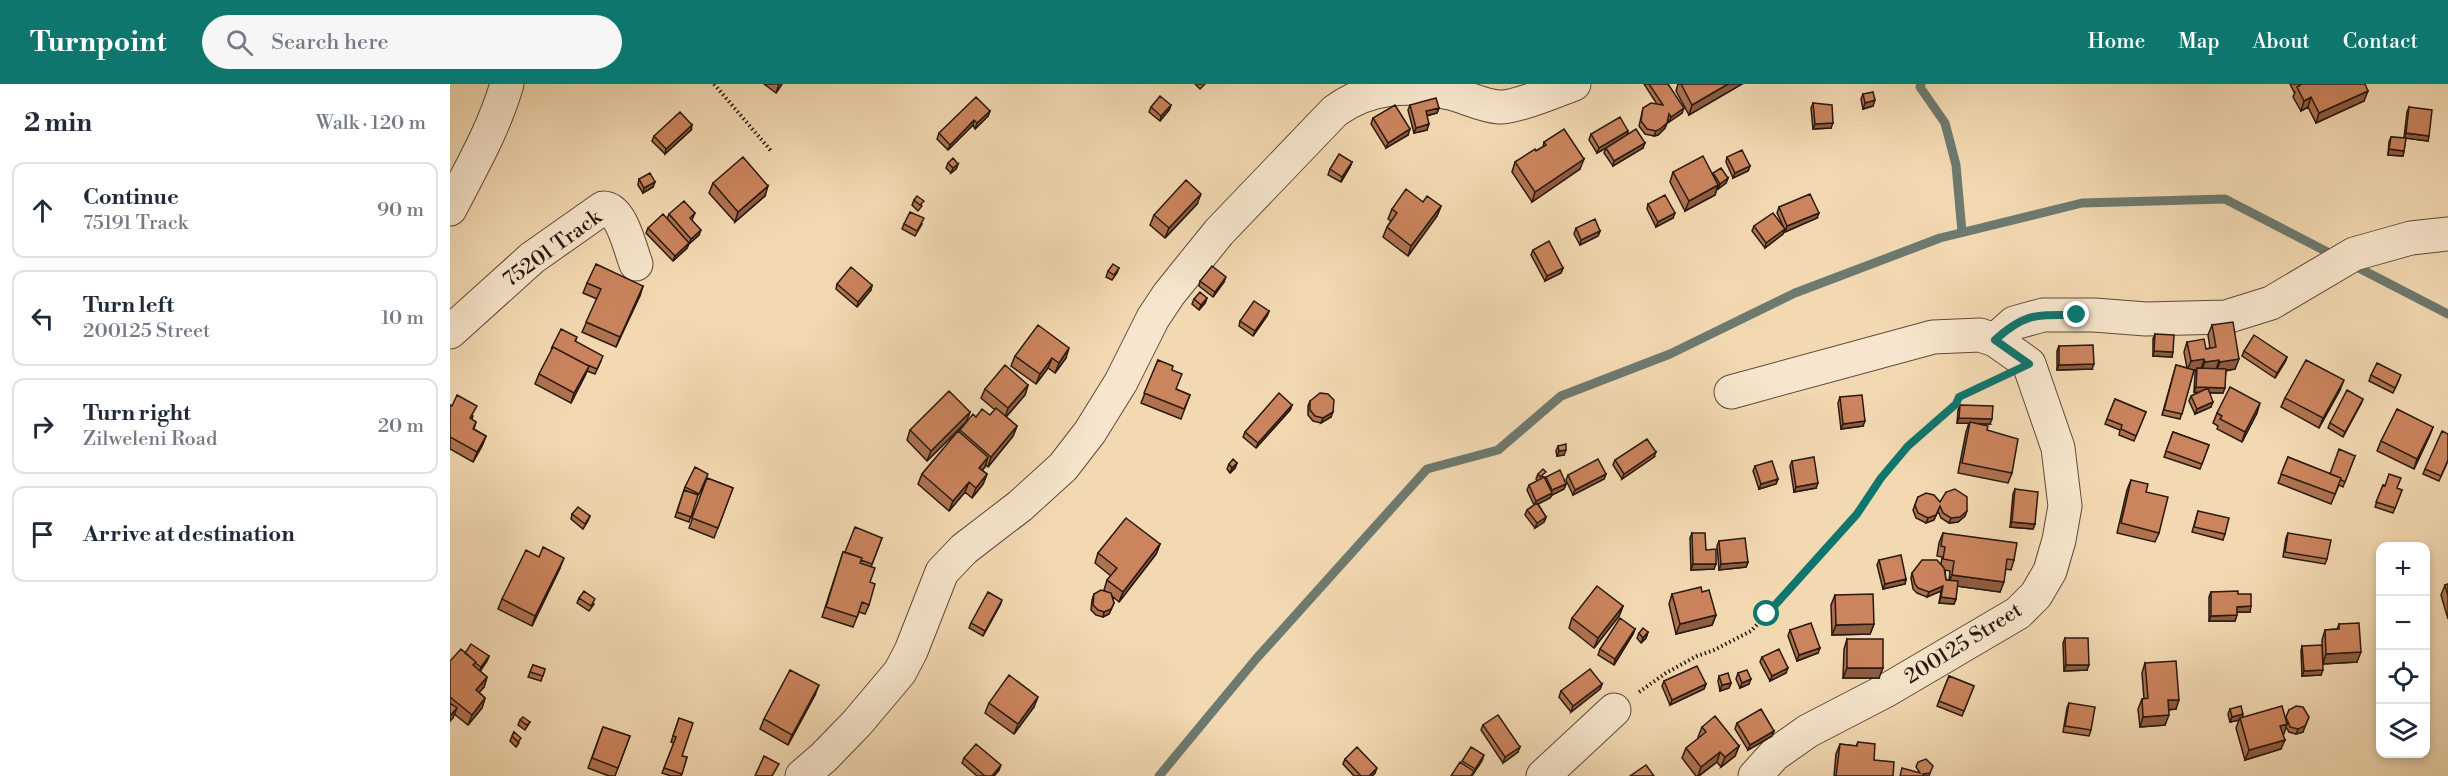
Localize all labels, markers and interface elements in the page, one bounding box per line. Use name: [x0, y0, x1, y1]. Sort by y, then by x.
search box: [202, 15, 622, 69]
text: Turnpoint: [30, 25, 166, 60]
icon: search: [223, 26, 256, 59]
text: Search here: [271, 29, 389, 56]
text: Home: [2088, 29, 2145, 55]
text: Map: [2178, 29, 2220, 55]
text: About: [2253, 29, 2310, 55]
text: Contact: [2343, 29, 2418, 55]
text: 2 min: [24, 107, 92, 139]
text: Walk · 120 m: [316, 111, 426, 136]
text: Continue: [83, 184, 179, 211]
icon: ahead: [26, 194, 59, 227]
text: 90 m: [377, 198, 424, 223]
street label: 75201 Track: [498, 204, 608, 293]
text: 75191 Track: [83, 211, 188, 236]
text: Turn left: [83, 292, 174, 319]
route end: [2063, 301, 2089, 327]
icon: left: [26, 302, 59, 335]
text: 10 m: [381, 306, 424, 331]
text: 200125 Street: [83, 319, 210, 344]
text: Turn right: [83, 400, 191, 427]
icon: right: [26, 410, 59, 443]
text: 20 m: [378, 414, 424, 439]
text: Zilweleni Road: [83, 427, 217, 452]
icon: arrive: [26, 518, 59, 551]
text: Arrive at destination: [83, 521, 295, 548]
map controls: [2376, 542, 2430, 758]
button: +: [2376, 542, 2430, 596]
button: −: [2376, 596, 2430, 650]
street label: 200125 Street: [1900, 597, 2028, 690]
route start: [1753, 600, 1779, 626]
button: locate: [2376, 650, 2430, 704]
button: layers: [2376, 704, 2430, 758]

